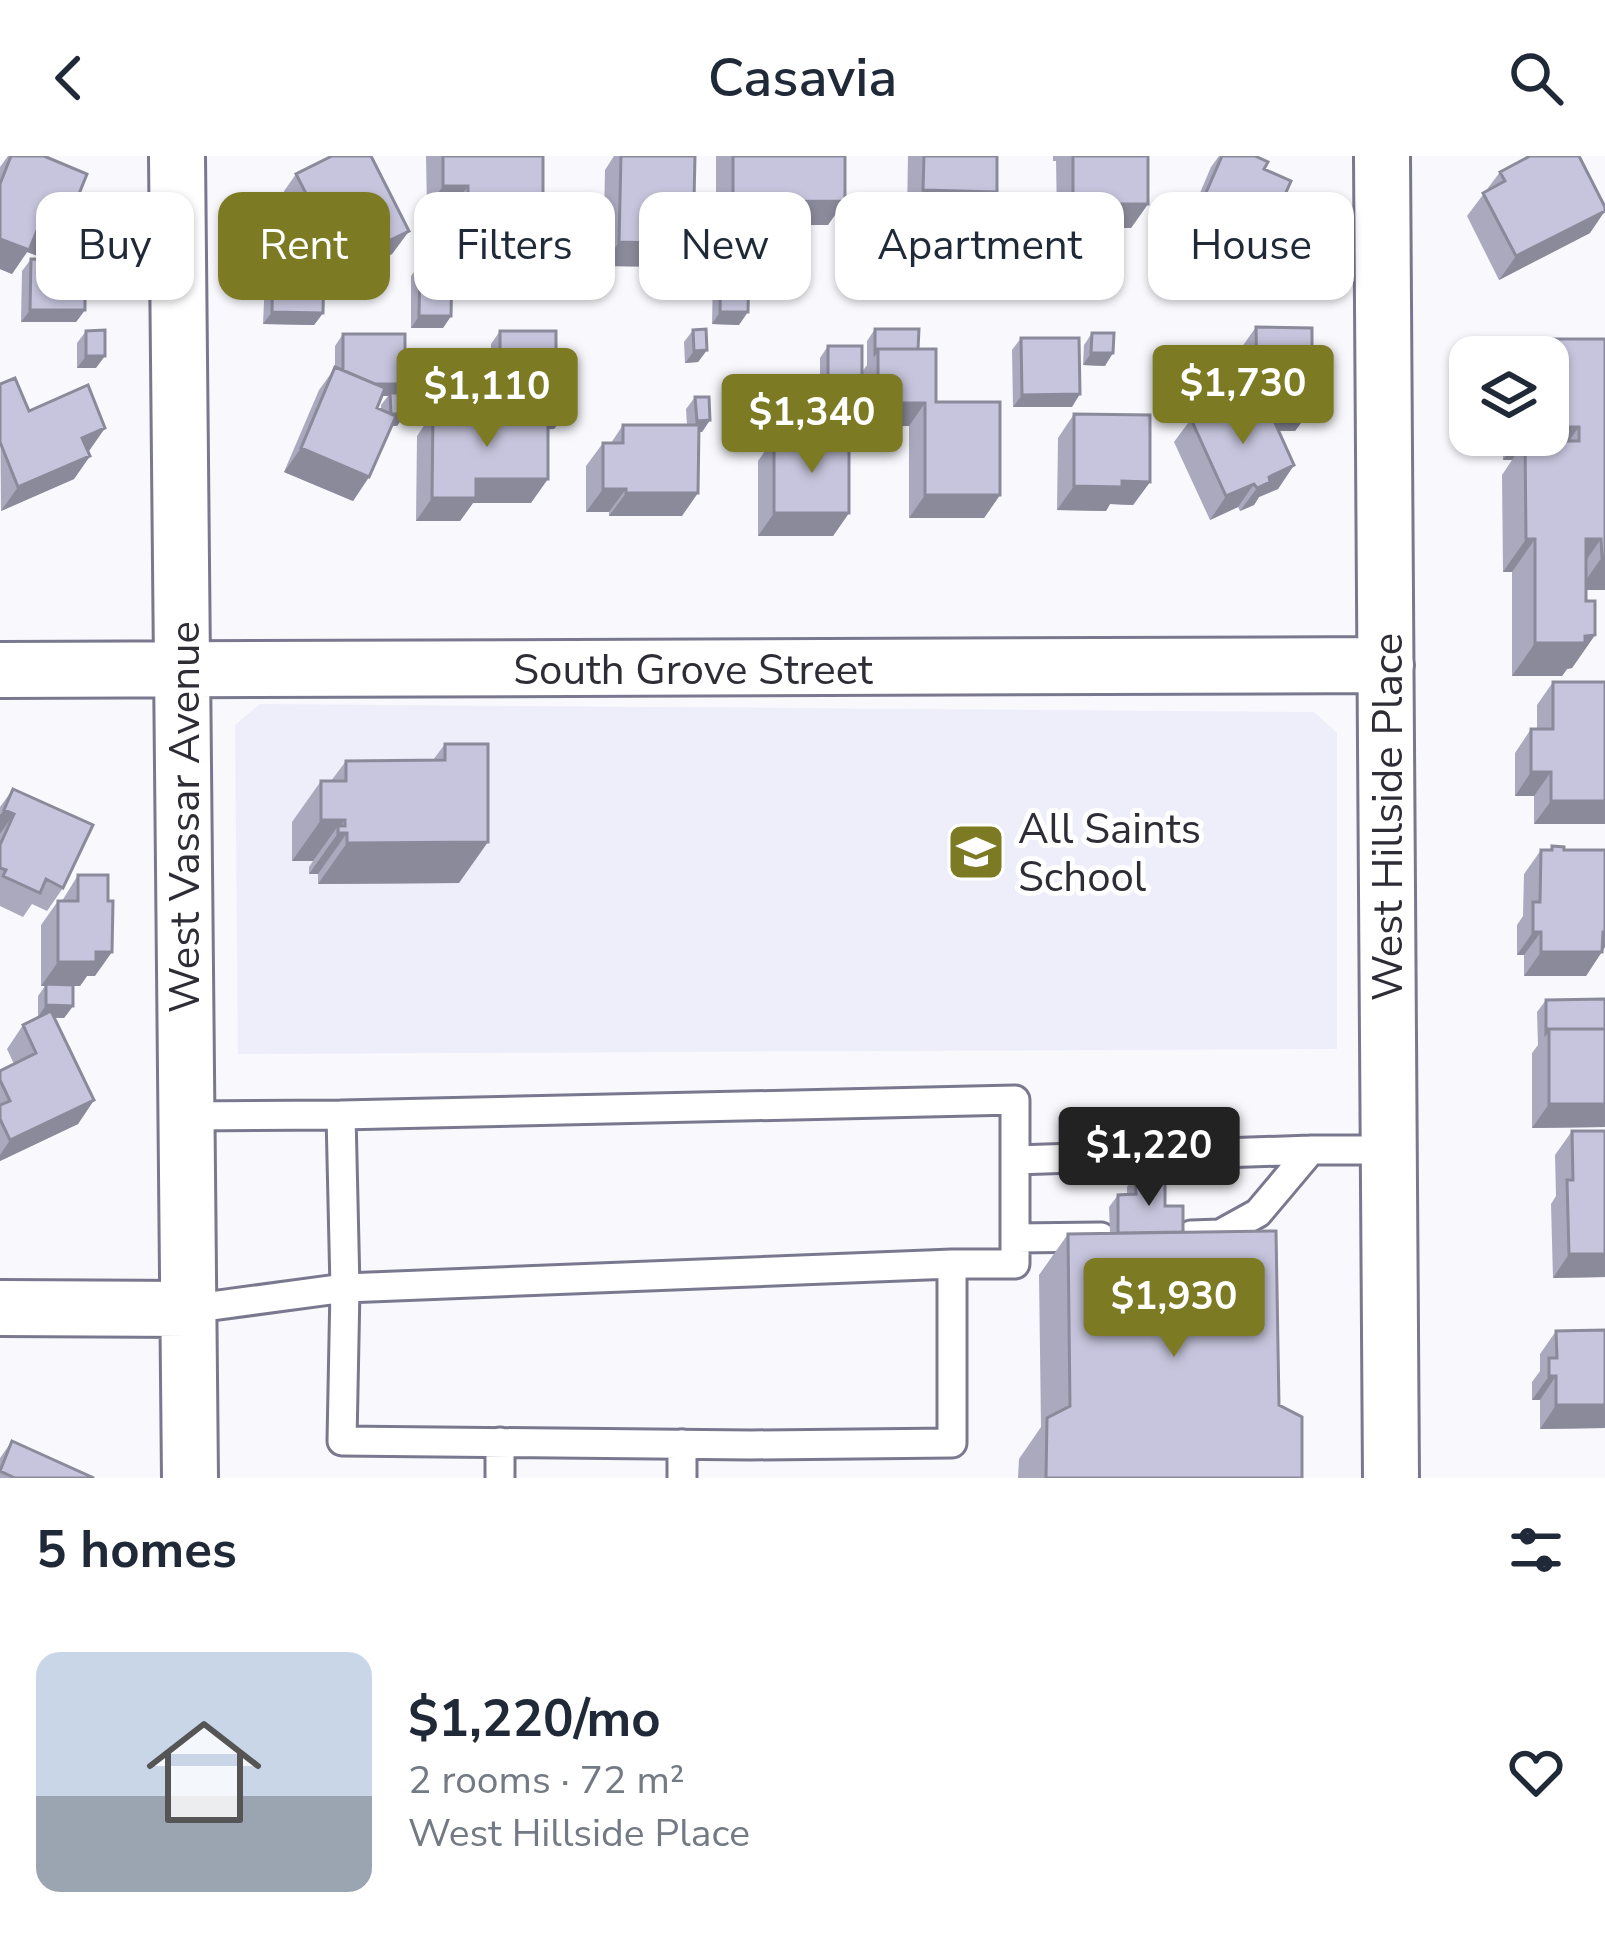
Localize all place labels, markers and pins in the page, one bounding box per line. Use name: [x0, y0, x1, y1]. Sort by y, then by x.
pin: $1,730: [1145, 345, 1341, 447]
pin: $1,110: [389, 348, 585, 450]
pin: $1,340: [714, 374, 910, 476]
place label: All Saints School: [1018, 801, 1201, 906]
school or university icon: All Saints School: [945, 821, 1007, 883]
pin: $1,220: [1051, 1107, 1247, 1209]
pin: $1,930: [1076, 1258, 1272, 1360]

